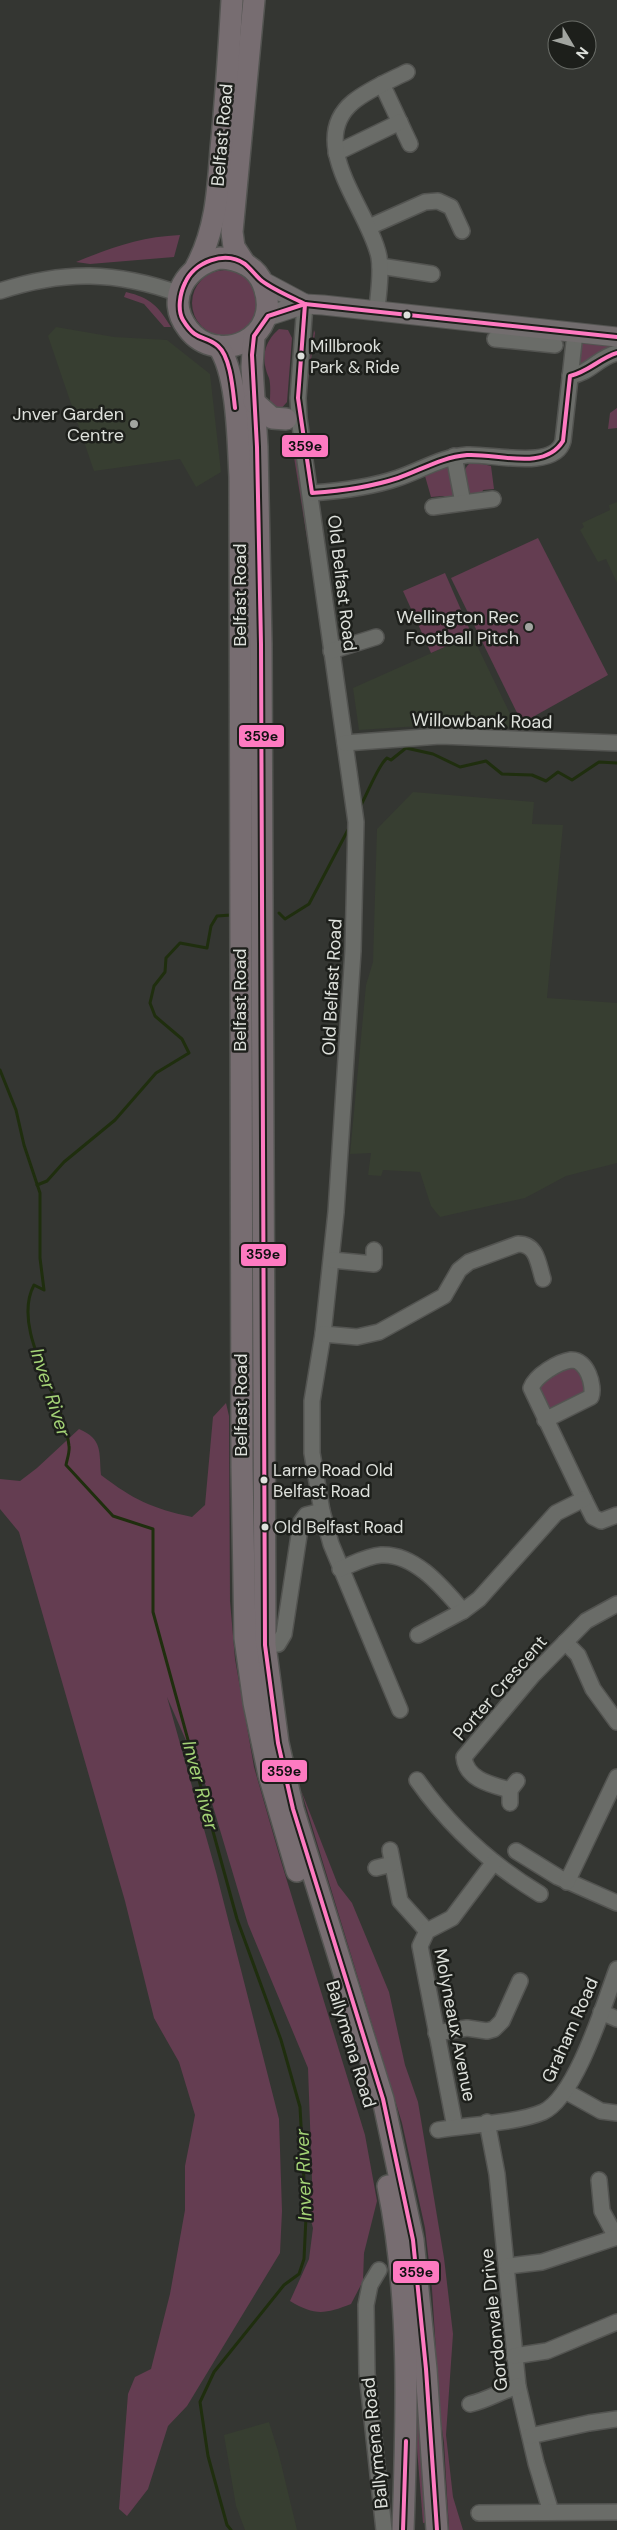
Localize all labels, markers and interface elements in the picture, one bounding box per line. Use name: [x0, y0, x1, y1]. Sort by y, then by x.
north arrow: [547, 20, 597, 70]
text: N: [572, 43, 592, 63]
street label: Belfast Road: [206, 83, 238, 187]
unlabelled marker: [402, 310, 412, 320]
place label: Millbrook Park & Ride: [310, 335, 400, 378]
marker: Millbrook Park & Ride: [296, 351, 306, 361]
place label: Jnver Garden Centre: [13, 402, 124, 447]
marker: Jnver Garden Centre: [128, 418, 140, 430]
line badge: 359e: [281, 434, 329, 458]
text: 359e: [288, 437, 322, 455]
street label: Old Belfast Road: [322, 514, 362, 652]
street label: Belfast Road: [228, 543, 252, 647]
place label: Wellington Rec Football Pitch: [396, 605, 519, 650]
marker: Wellington Rec Football Pitch: [523, 621, 535, 633]
street label: Willowbank Road: [411, 708, 553, 734]
line badge: 359e: [238, 724, 285, 748]
text: 359e: [244, 727, 278, 745]
street label: Old Belfast Road: [316, 918, 348, 1056]
street label: Belfast Road: [228, 948, 252, 1052]
line badge: 359e: [240, 1243, 287, 1267]
text: 359e: [246, 1245, 280, 1263]
water label: Inver River: [24, 1345, 77, 1441]
street label: Belfast Road: [229, 1353, 253, 1457]
place label: Larne Road Old Belfast Road: [273, 1459, 393, 1502]
marker: Larne Road Old Belfast Road: [259, 1475, 269, 1485]
place label: Old Belfast Road: [274, 1516, 403, 1538]
marker: Old Belfast Road: [260, 1522, 270, 1532]
street label: Porter Crescent: [448, 1630, 552, 1746]
water label: Inver River: [177, 1737, 225, 1834]
line badge: 359e: [261, 1759, 308, 1783]
text: 359e: [267, 1762, 301, 1780]
street label: Molyneaux Avenue: [428, 1946, 482, 2104]
street label: Graham Road: [536, 1974, 604, 2086]
street label: Ballymena Road: [320, 1977, 382, 2111]
water label: Inver River: [289, 2128, 318, 2221]
street label: Gordonvale Drive: [475, 2248, 513, 2392]
line badge: 359e: [392, 2260, 440, 2284]
text: 359e: [399, 2263, 433, 2281]
street label: Ballymena Road: [356, 2376, 394, 2510]

